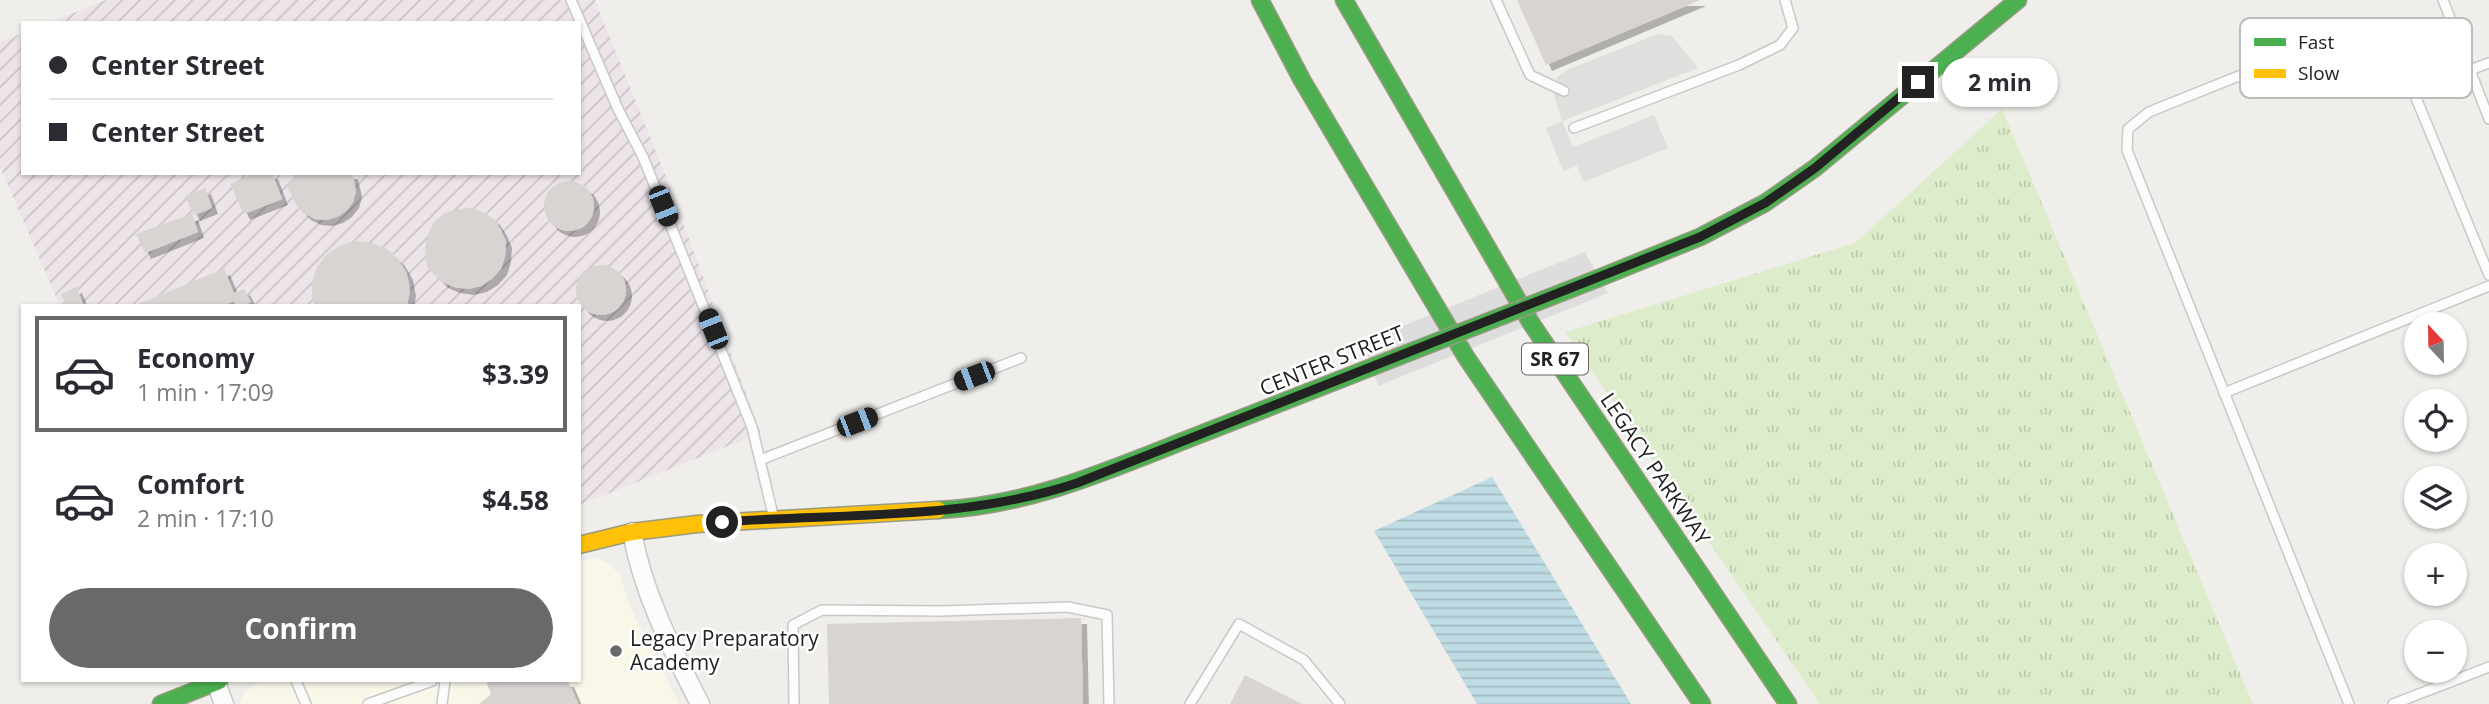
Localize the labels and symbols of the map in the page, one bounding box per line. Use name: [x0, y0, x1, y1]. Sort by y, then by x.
legend: [2240, 18, 2472, 98]
text: Fast: [2298, 29, 2334, 55]
callout: 2 min: [1942, 57, 2058, 106]
text: Slow: [2298, 60, 2340, 86]
route end: [1902, 66, 1934, 98]
car: [646, 183, 681, 229]
car: [696, 306, 731, 352]
north arrow: [2404, 312, 2468, 374]
street label: CENTER STREET: [1255, 318, 1408, 402]
road number: SR 67: [1522, 344, 1588, 374]
car: [951, 359, 998, 393]
street label: LEGACY PARKWAY: [1595, 387, 1717, 550]
car: [834, 405, 881, 439]
route start: [706, 506, 738, 538]
place label: Legacy Preparatory Academy: [630, 624, 819, 676]
marker: Legacy Preparatory Academy: [608, 643, 624, 659]

